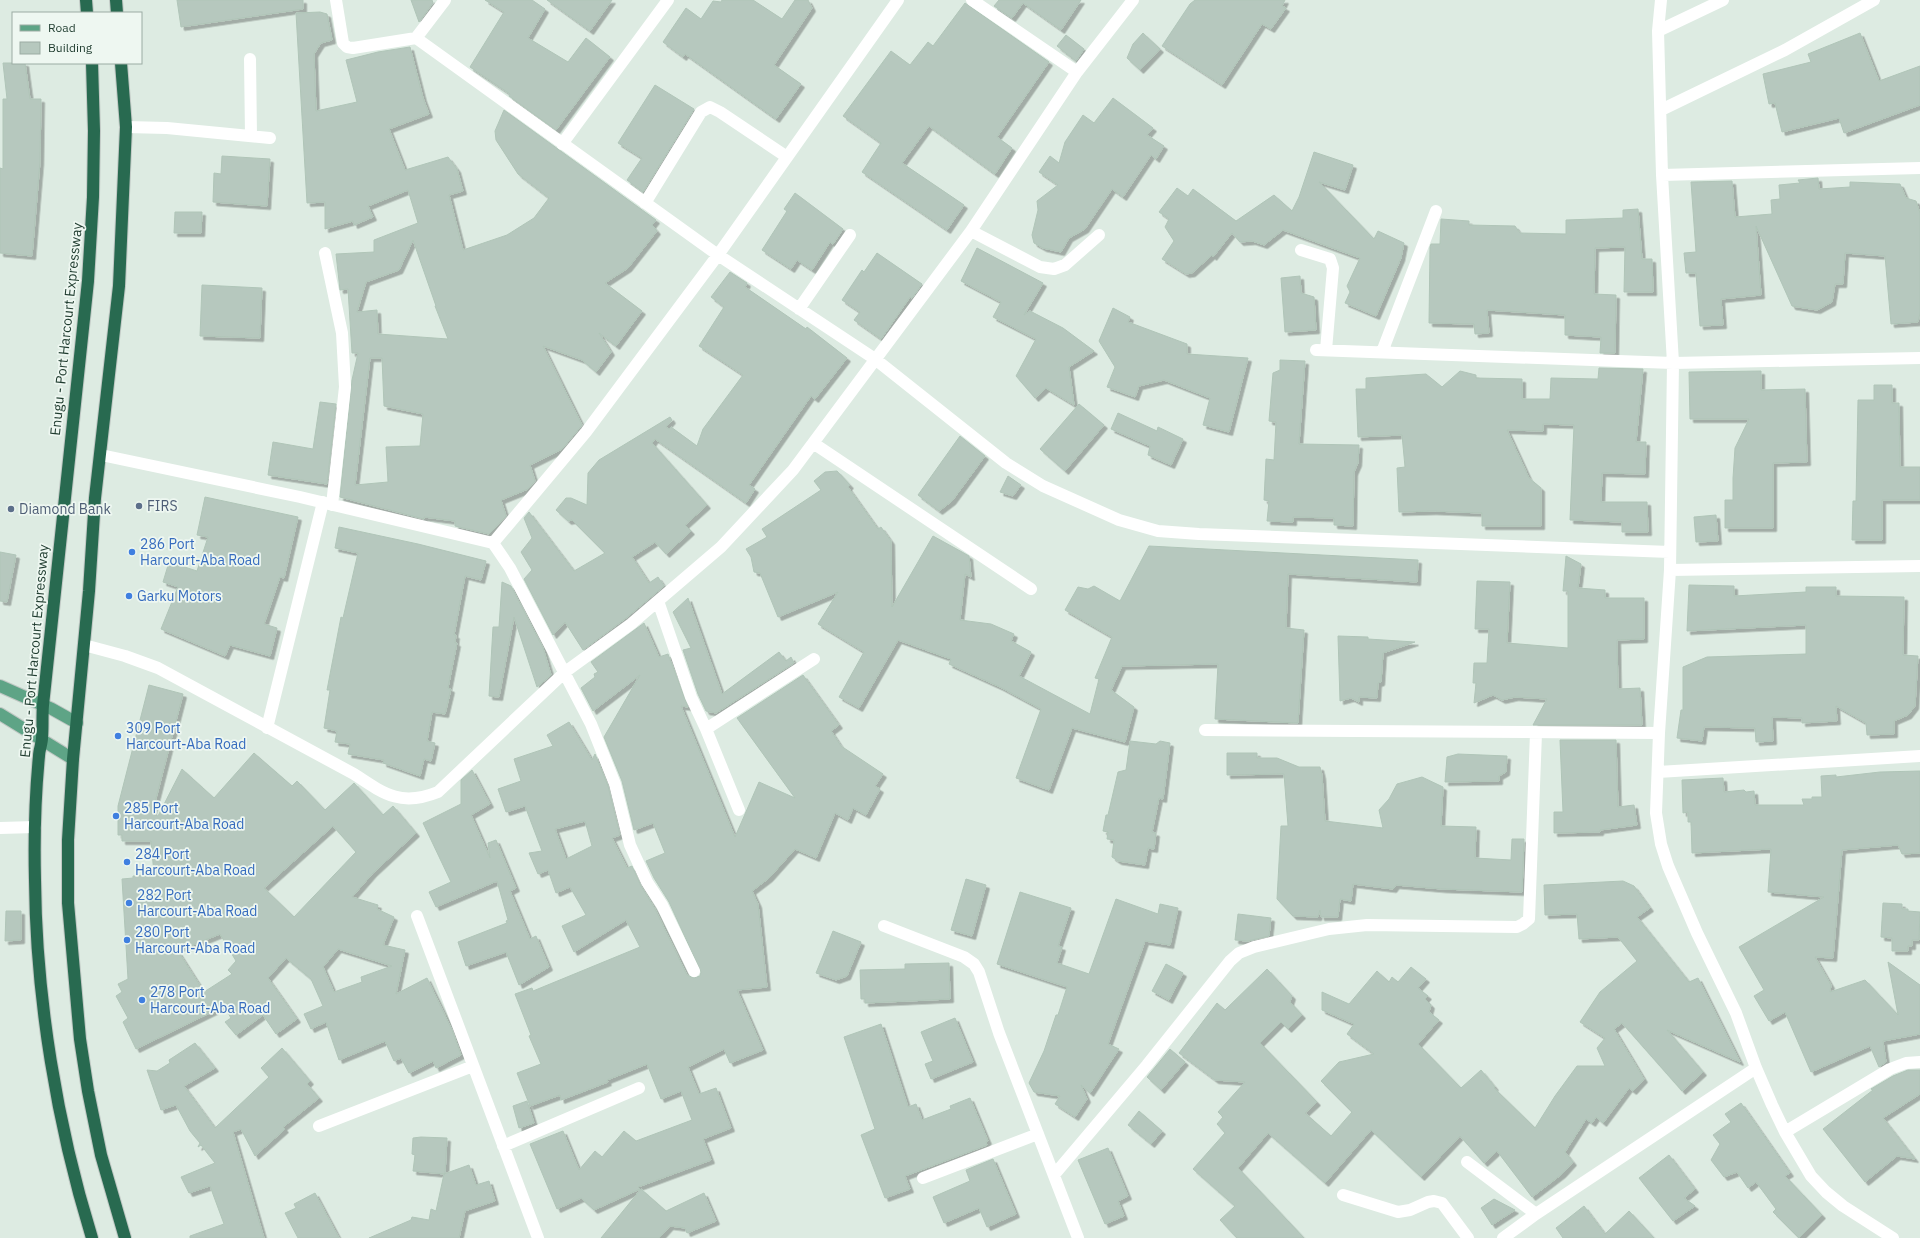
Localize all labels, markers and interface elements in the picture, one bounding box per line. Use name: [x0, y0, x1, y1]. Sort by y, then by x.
legend: [12, 12, 142, 64]
text: Road: [48, 20, 76, 35]
text: Building: [48, 40, 93, 55]
street label: Enugu - Port Harcourt Expressway: [46, 222, 86, 436]
place label: FIRS: [147, 497, 178, 515]
place label: Diamond Bank: [19, 500, 111, 518]
marker: FIRS: [134, 501, 144, 511]
marker: Diamond Bank: [6, 504, 16, 514]
place label: 286 Port Harcourt-Aba Road: [140, 535, 260, 569]
street label: Enugu - Port Harcourt Expressway: [16, 544, 52, 758]
marker: 286 Port Harcourt-Aba Road: [127, 547, 137, 557]
place label: Garku Motors: [137, 587, 222, 605]
marker: Garku Motors: [124, 591, 134, 601]
place label: 309 Port Harcourt-Aba Road: [126, 719, 246, 753]
marker: 309 Port Harcourt-Aba Road: [113, 731, 123, 741]
place label: 285 Port Harcourt-Aba Road: [124, 799, 244, 833]
marker: 285 Port Harcourt-Aba Road: [111, 811, 121, 821]
place label: 284 Port Harcourt-Aba Road: [135, 845, 255, 879]
marker: 284 Port Harcourt-Aba Road: [122, 857, 132, 867]
place label: 282 Port Harcourt-Aba Road: [137, 886, 257, 920]
marker: 282 Port Harcourt-Aba Road: [124, 898, 134, 908]
place label: 280 Port Harcourt-Aba Road: [135, 923, 255, 957]
marker: 280 Port Harcourt-Aba Road: [122, 935, 132, 945]
place label: 278 Port Harcourt-Aba Road: [150, 983, 270, 1017]
marker: 278 Port Harcourt-Aba Road: [137, 995, 147, 1005]

